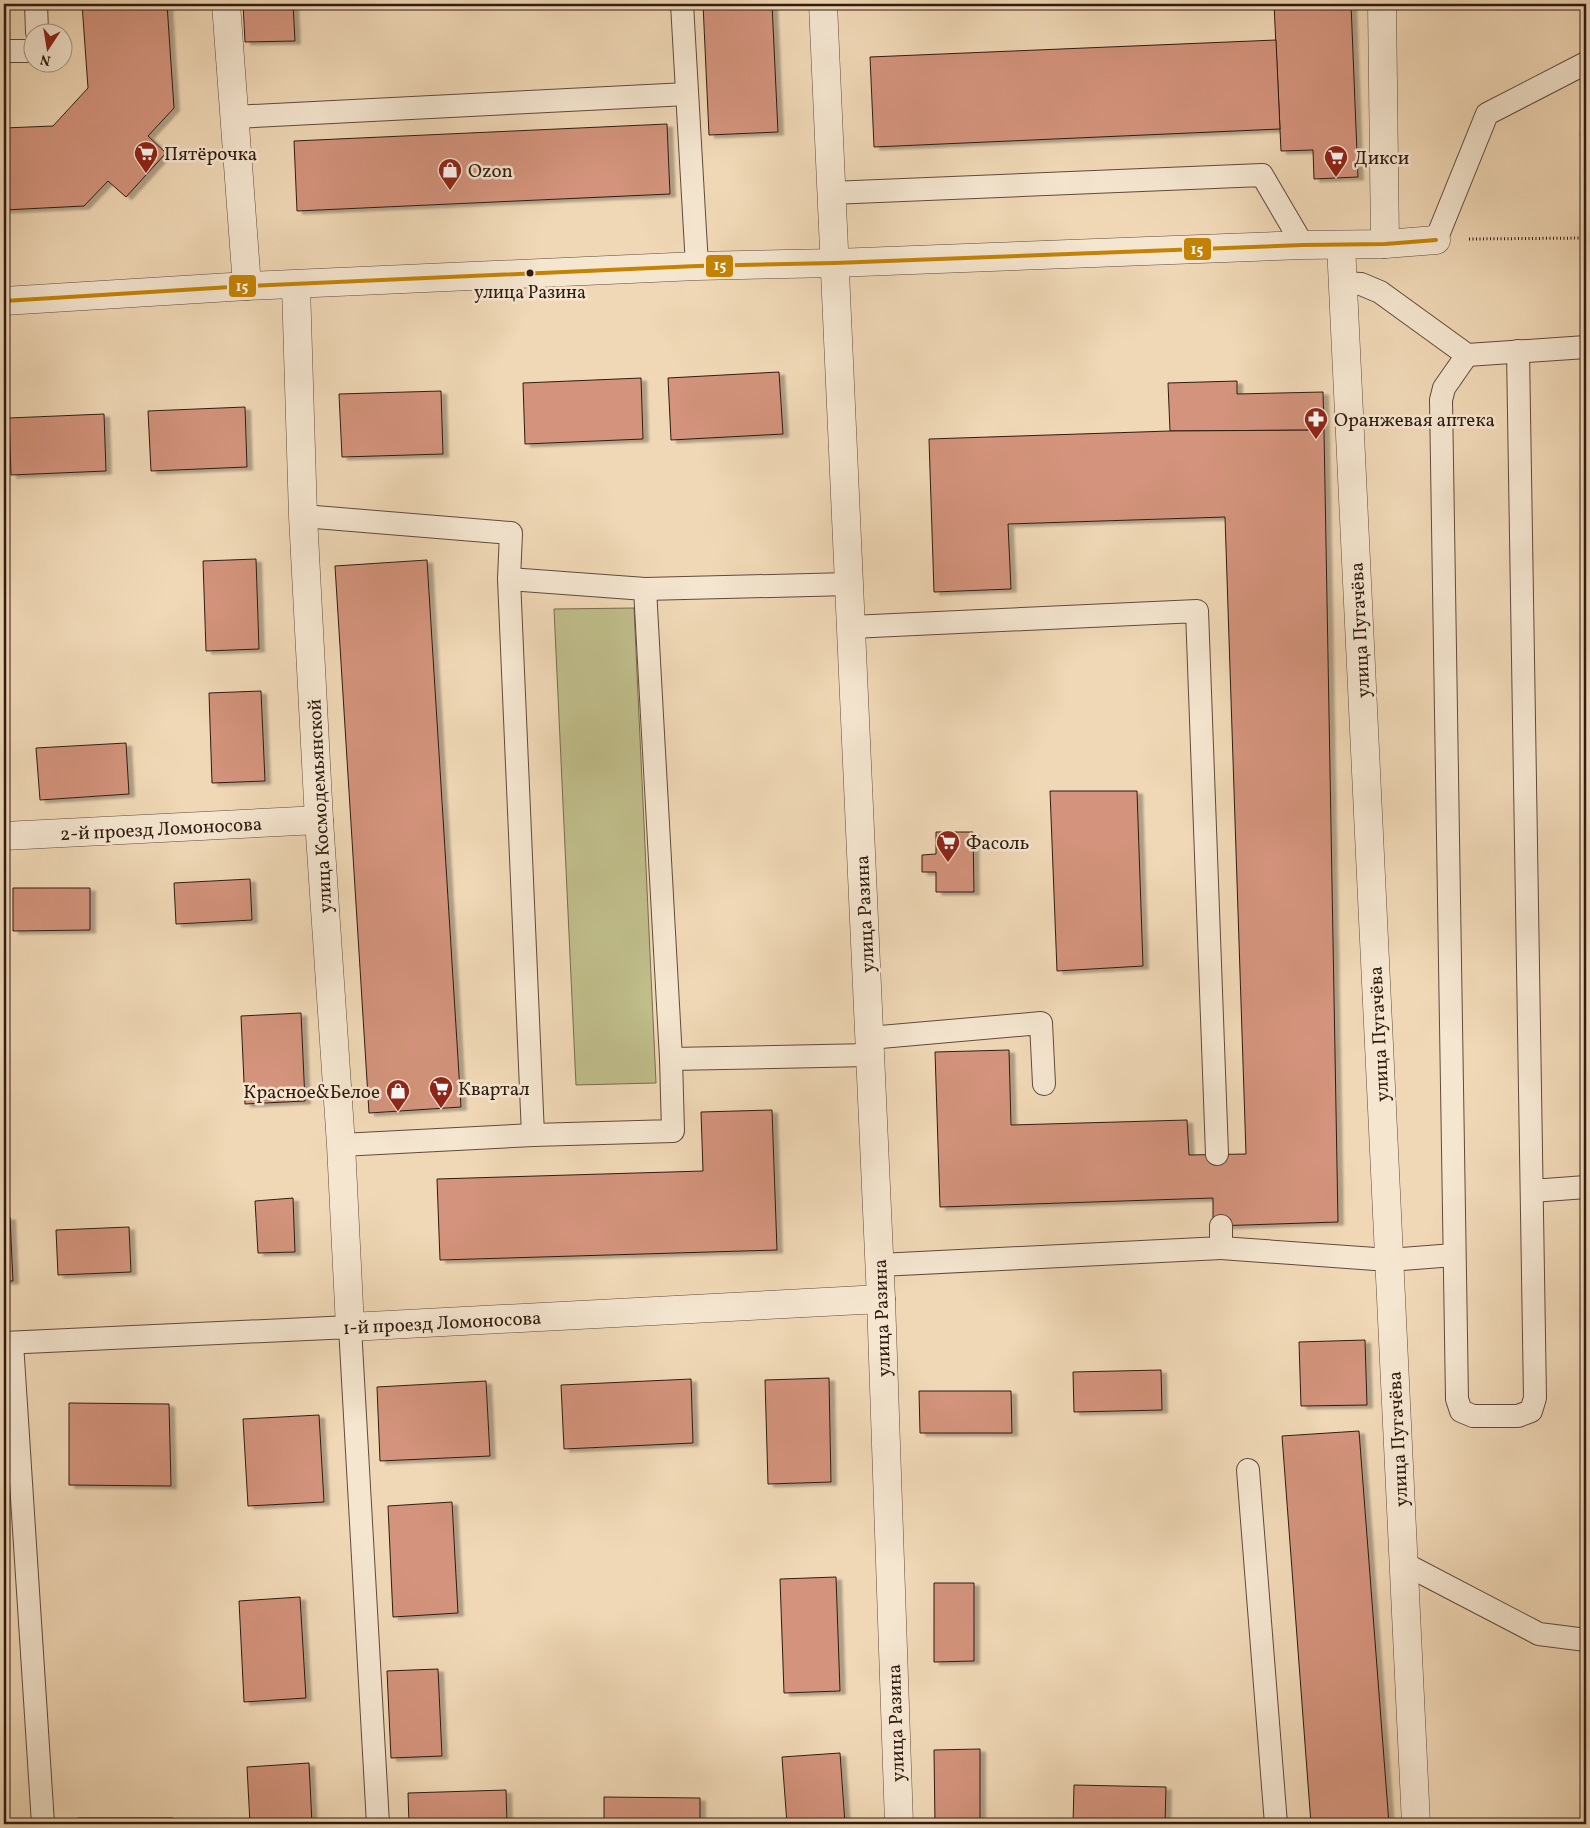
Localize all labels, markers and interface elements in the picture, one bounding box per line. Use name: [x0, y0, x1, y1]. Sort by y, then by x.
north arrow: [22, 22, 72, 72]
text: N: [39, 49, 53, 70]
supermarket icon: Пятёрочка: [133, 140, 159, 174]
place label: Пятёрочка: [164, 142, 257, 168]
supermarket icon: Дикси: [1323, 144, 1349, 178]
place label: Дикси: [1354, 146, 1409, 172]
shop icon: Ozon: [437, 157, 463, 191]
place label: Ozon: [468, 159, 513, 185]
line badge: 15: [1183, 237, 1212, 261]
text: 15: [1191, 241, 1203, 260]
line badge: 15: [705, 254, 734, 278]
text: 15: [714, 257, 726, 276]
marker: улица Разина: [525, 268, 535, 278]
line badge: 15: [228, 274, 257, 298]
text: 15: [236, 278, 248, 297]
place label: улица Разина: [474, 281, 586, 306]
pharmacy icon: Оранжевая аптека: [1303, 406, 1329, 440]
place label: Оранжевая аптека: [1334, 408, 1495, 434]
street label: улица Пугачёва: [1344, 561, 1378, 698]
street label: улица Космодемьянской: [302, 698, 340, 914]
street label: 2-й проезд Ломоносова: [59, 812, 263, 848]
supermarket icon: Фасоль: [935, 829, 961, 863]
place label: Фасоль: [966, 831, 1029, 857]
street label: улица Разина: [850, 854, 882, 974]
street label: улица Пугачёва: [1363, 965, 1397, 1102]
supermarket icon: Квартал: [428, 1075, 454, 1109]
place label: Квартал: [458, 1077, 530, 1103]
shop icon: Красное&Белое: [385, 1078, 411, 1112]
place label: Красное&Белое: [243, 1080, 380, 1106]
street label: улица Разина: [868, 1258, 898, 1377]
street label: 1-й проезд Ломоносова: [342, 1306, 542, 1342]
street label: улица Пугачёва: [1382, 1370, 1416, 1507]
street label: улица Разина: [882, 1663, 912, 1782]

